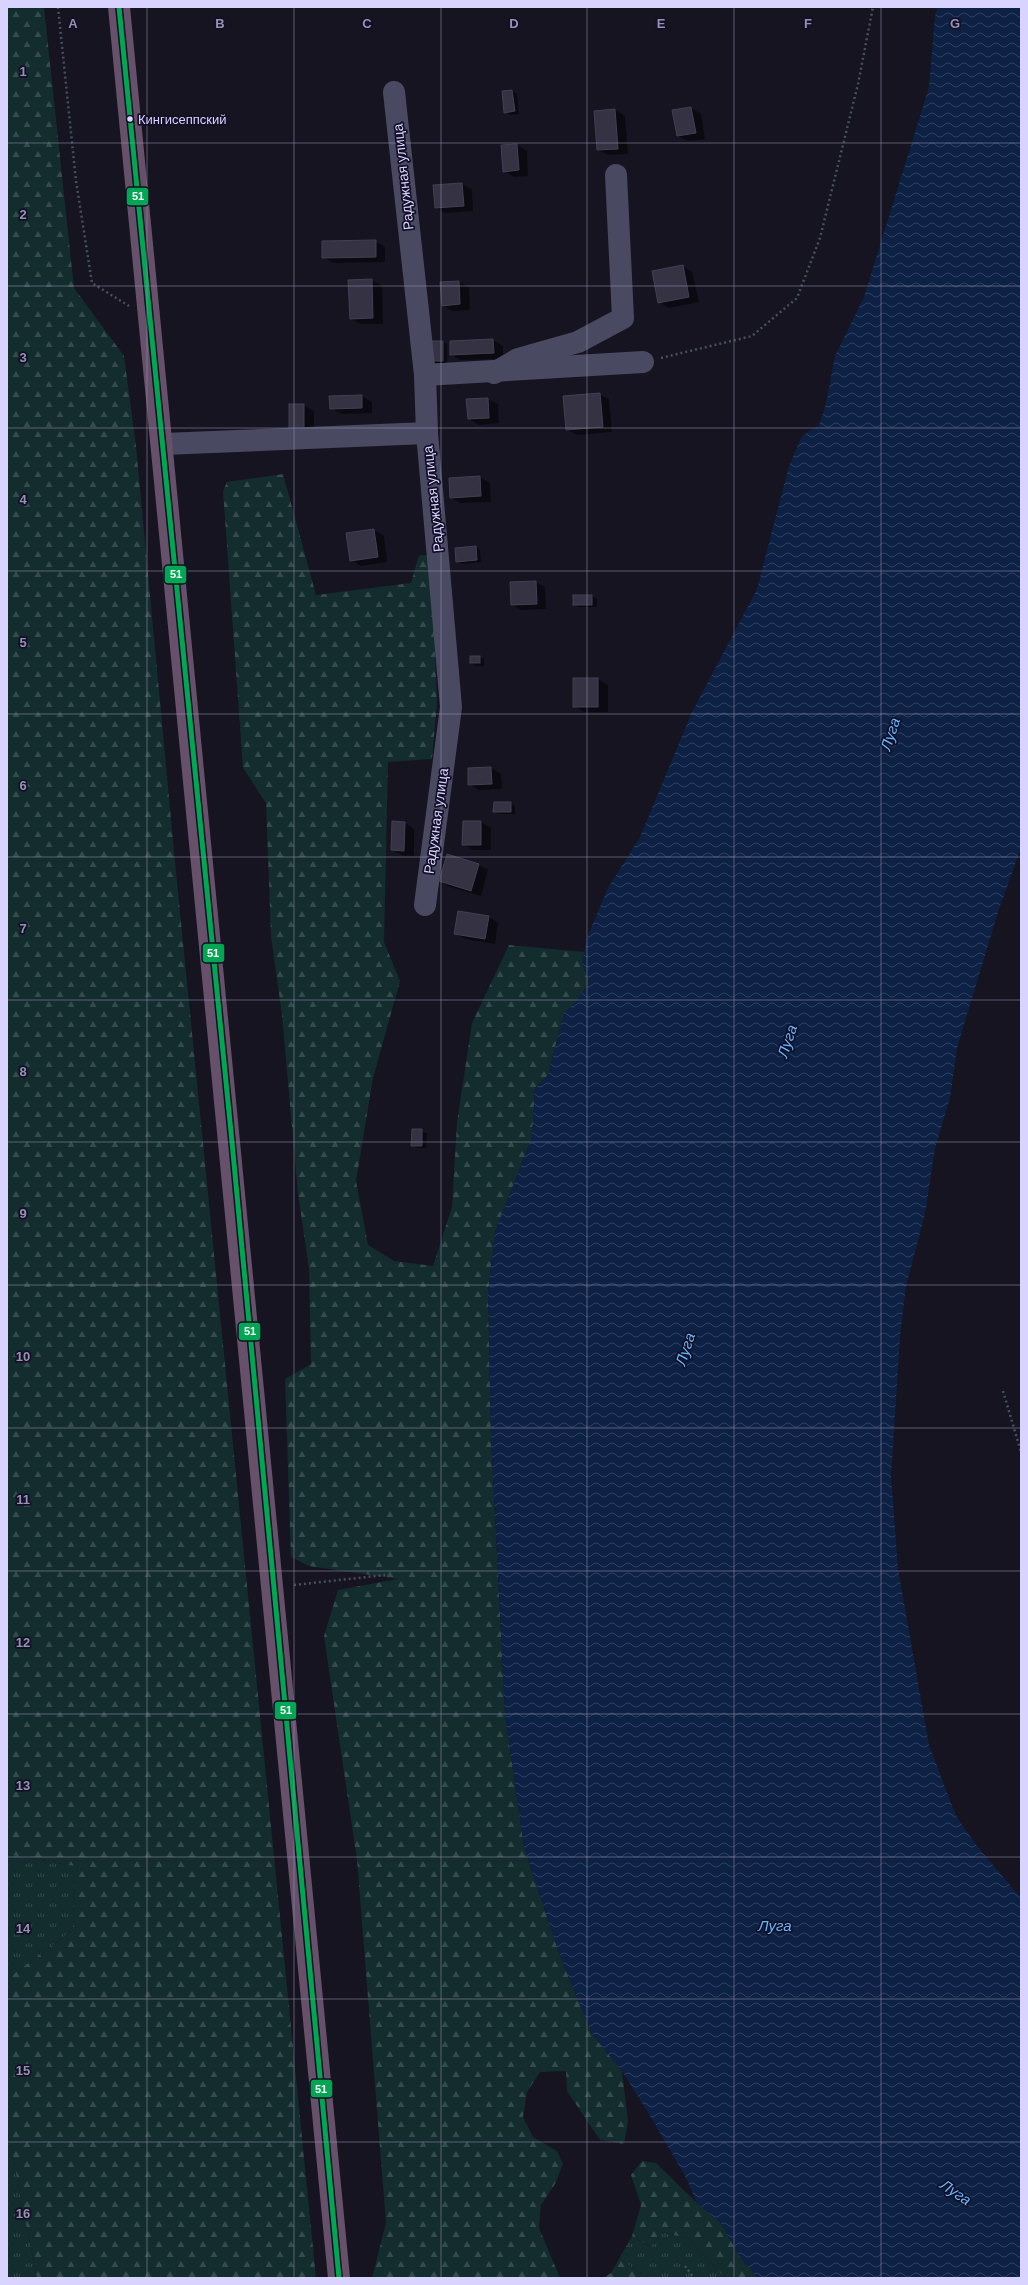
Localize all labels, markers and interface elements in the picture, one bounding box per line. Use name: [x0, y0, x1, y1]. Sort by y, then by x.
text: A: [68, 16, 78, 31]
text: B: [215, 16, 225, 31]
text: C: [362, 16, 372, 31]
text: D: [509, 16, 519, 31]
text: E: [657, 16, 666, 31]
text: F: [804, 16, 812, 31]
text: G: [950, 16, 960, 31]
text: 1: [19, 64, 27, 79]
place label: Кингисеппский: [138, 112, 227, 127]
marker: Кингисеппский: [125, 114, 135, 124]
street label: Радужная улица: [389, 123, 417, 231]
line badge: 51: [126, 187, 149, 206]
text: 51: [132, 190, 144, 202]
text: 2: [19, 207, 27, 222]
text: 3: [19, 350, 27, 365]
street label: Радужная улица: [419, 445, 447, 553]
text: 4: [19, 492, 27, 507]
line badge: 51: [164, 565, 187, 584]
text: 51: [170, 568, 182, 580]
text: 5: [19, 635, 27, 650]
water label: Луга: [876, 716, 903, 753]
street label: Радужная улица: [421, 767, 451, 875]
text: 6: [19, 778, 27, 793]
text: 7: [19, 921, 27, 936]
line badge: 51: [202, 943, 225, 963]
text: 51: [207, 947, 219, 959]
water label: Луга: [773, 1023, 800, 1060]
text: 8: [19, 1064, 27, 1079]
text: 9: [19, 1206, 27, 1221]
line badge: 51: [238, 1322, 261, 1341]
text: 51: [244, 1325, 256, 1337]
water label: Луга: [671, 1331, 698, 1368]
text: 10: [16, 1349, 30, 1364]
text: 11: [16, 1492, 30, 1507]
text: 12: [16, 1635, 30, 1650]
line badge: 51: [274, 1701, 297, 1720]
text: 51: [280, 1704, 292, 1716]
text: 13: [16, 1778, 30, 1793]
water label: Луга: [757, 1917, 792, 1934]
text: 14: [16, 1921, 31, 1936]
text: 15: [16, 2063, 30, 2078]
line badge: 51: [310, 2079, 333, 2098]
text: 51: [315, 2083, 327, 2095]
water label: Луга: [937, 2175, 975, 2208]
text: 16: [16, 2206, 30, 2221]

